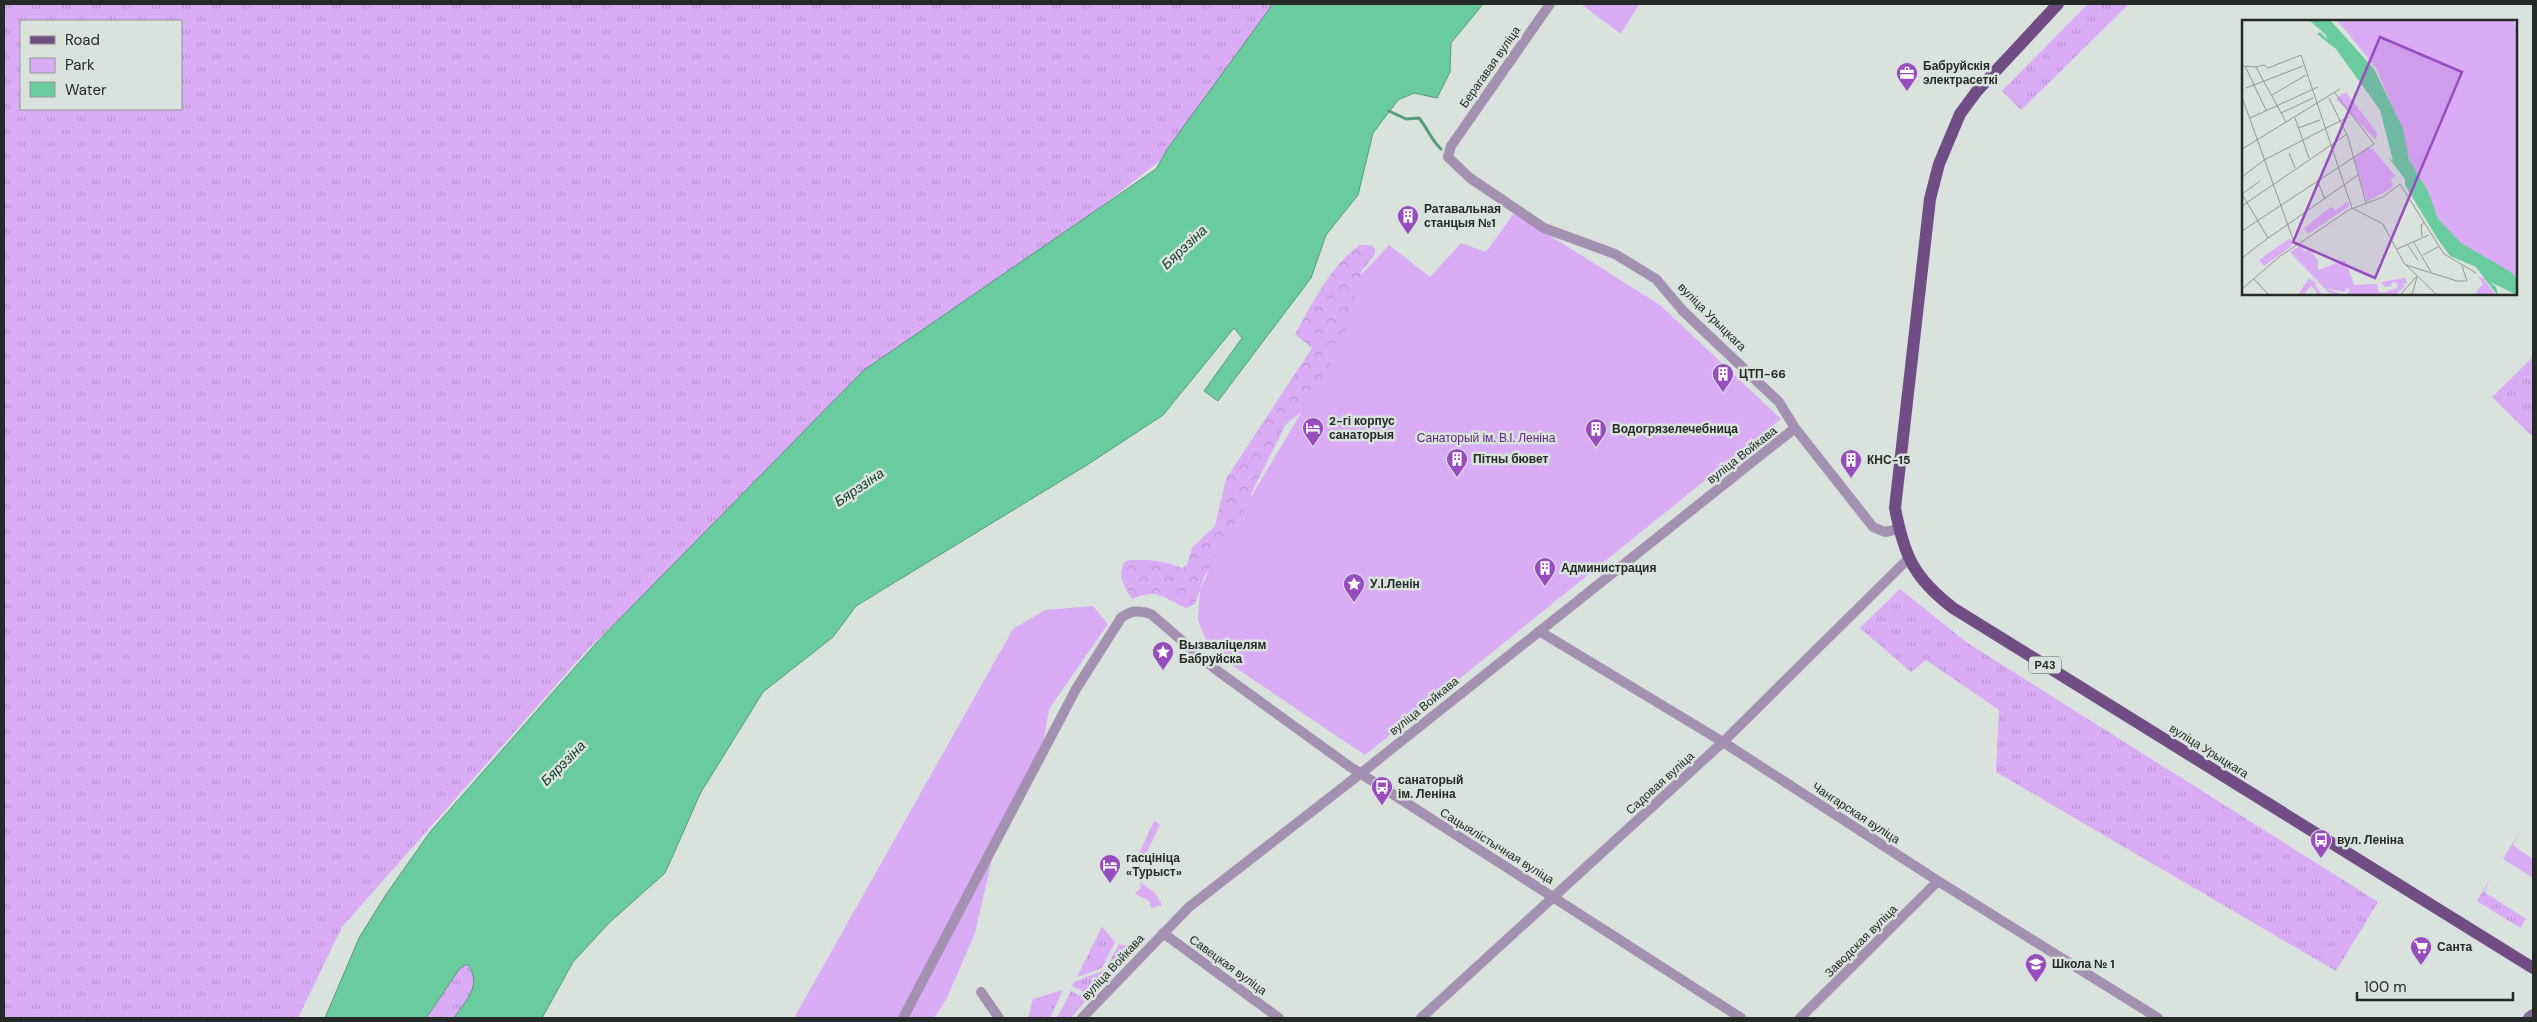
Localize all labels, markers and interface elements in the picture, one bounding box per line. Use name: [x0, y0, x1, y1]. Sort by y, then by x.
legend: [20, 20, 182, 110]
inset map: [2242, 20, 2517, 295]
street label: Берагавая вуліца: [1456, 23, 1524, 111]
text: Road: [65, 30, 100, 50]
text: Park: [65, 55, 95, 75]
place label: Бабруйскія электрасеткі: [1923, 58, 1998, 88]
office icon: Бабруйскія электрасеткі: [1895, 61, 1919, 92]
text: Water: [65, 80, 107, 100]
place label: Ратавальная станцыя №1: [1424, 201, 1501, 231]
building icon: Ратавальная станцыя №1: [1396, 204, 1420, 235]
water label: Бярэзіна: [1157, 221, 1211, 273]
street label: вуліца Урыцкага: [1674, 279, 1750, 355]
building icon: ЦТП-66: [1711, 362, 1735, 393]
place label: ЦТП-66: [1739, 366, 1786, 382]
place label: 2-гі корпус санаторыя: [1329, 413, 1395, 443]
hotel icon: 2-гі корпус санаторыя: [1301, 416, 1325, 447]
building icon: Водогрязелечебница: [1584, 417, 1608, 448]
place label: Водогрязелечебница: [1612, 421, 1738, 437]
street label: вуліца Войкава: [1704, 422, 1781, 487]
park label: Санаторый ім. В.І. Леніна: [1417, 430, 1556, 446]
building icon: Пітны бювет: [1445, 447, 1469, 478]
building icon: КНС-15: [1839, 448, 1863, 479]
place label: Пітны бювет: [1473, 451, 1549, 467]
place label: КНС-15: [1867, 452, 1910, 468]
water label: Бярэзіна: [831, 464, 888, 510]
building icon: Администрация: [1533, 556, 1557, 587]
place label: Администрация: [1561, 560, 1656, 576]
place icon: У.І.Ленін: [1342, 572, 1366, 603]
place label: У.І.Ленін: [1370, 576, 1420, 592]
place label: Вызваліцелям Бабруйска: [1179, 637, 1266, 667]
place icon: Вызваліцелям Бабруйска: [1151, 640, 1175, 671]
road number: Р43: [2029, 656, 2061, 674]
street label: вуліца Войкава: [1386, 673, 1462, 739]
street label: вуліца Урыцкага: [2166, 720, 2252, 782]
water label: Бярэзіна: [537, 737, 589, 789]
street label: Садовая вуліца: [1622, 748, 1698, 818]
place label: санаторый ім. Леніна: [1398, 772, 1463, 802]
bus stop icon: санаторый ім. Леніна: [1370, 775, 1394, 806]
street label: Чангарская вуліца: [1809, 779, 1903, 848]
street label: Сацыялістычная вуліца: [1437, 804, 1557, 888]
bus stop icon: вул. Леніна: [2309, 828, 2333, 859]
place label: вул. Леніна: [2337, 832, 2404, 848]
place label: гасцініца «Турыст»: [1126, 850, 1182, 880]
hotel icon: гасцініца «Турыст»: [1098, 853, 1122, 884]
street label: Заводская вуліца: [1821, 901, 1901, 981]
street label: вуліца Войкава: [1078, 930, 1148, 1003]
street label: Савецкая вуліца: [1186, 931, 1270, 999]
supermarket icon: Санта: [2409, 935, 2433, 966]
place label: Санта: [2437, 939, 2473, 955]
school or university icon: Школа № 1: [2024, 952, 2048, 983]
place label: Школа № 1: [2052, 956, 2115, 972]
scale bar: [2357, 970, 2513, 1002]
text: 100 m: [2364, 977, 2407, 997]

